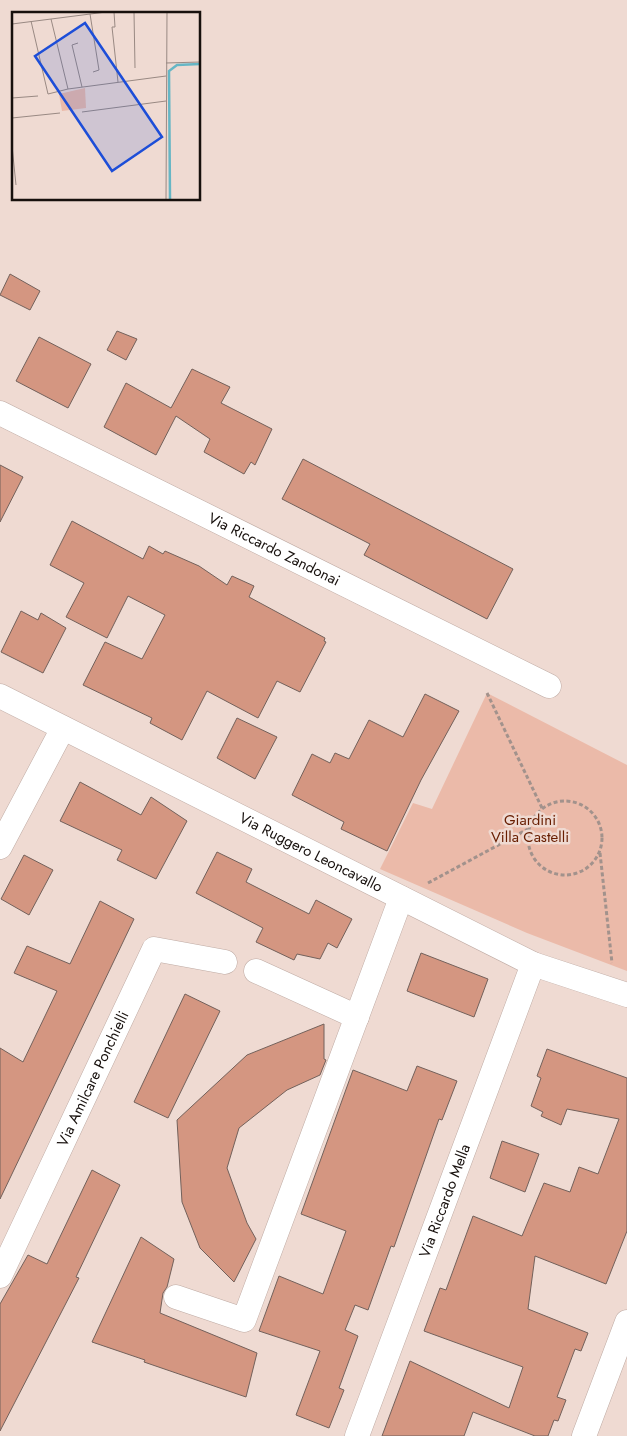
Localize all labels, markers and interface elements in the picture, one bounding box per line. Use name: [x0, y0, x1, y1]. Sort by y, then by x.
inset map: [12, 12, 200, 200]
street label: Via Riccardo Zandonai: [204, 507, 344, 591]
street label: Via Ruggero Leoncavallo: [235, 807, 387, 898]
park label: Giardini Villa Castelli: [491, 809, 569, 848]
street label: Via Amilcare Ponchielli: [52, 1007, 134, 1150]
street label: Via Riccardo Mella: [413, 1141, 476, 1261]

